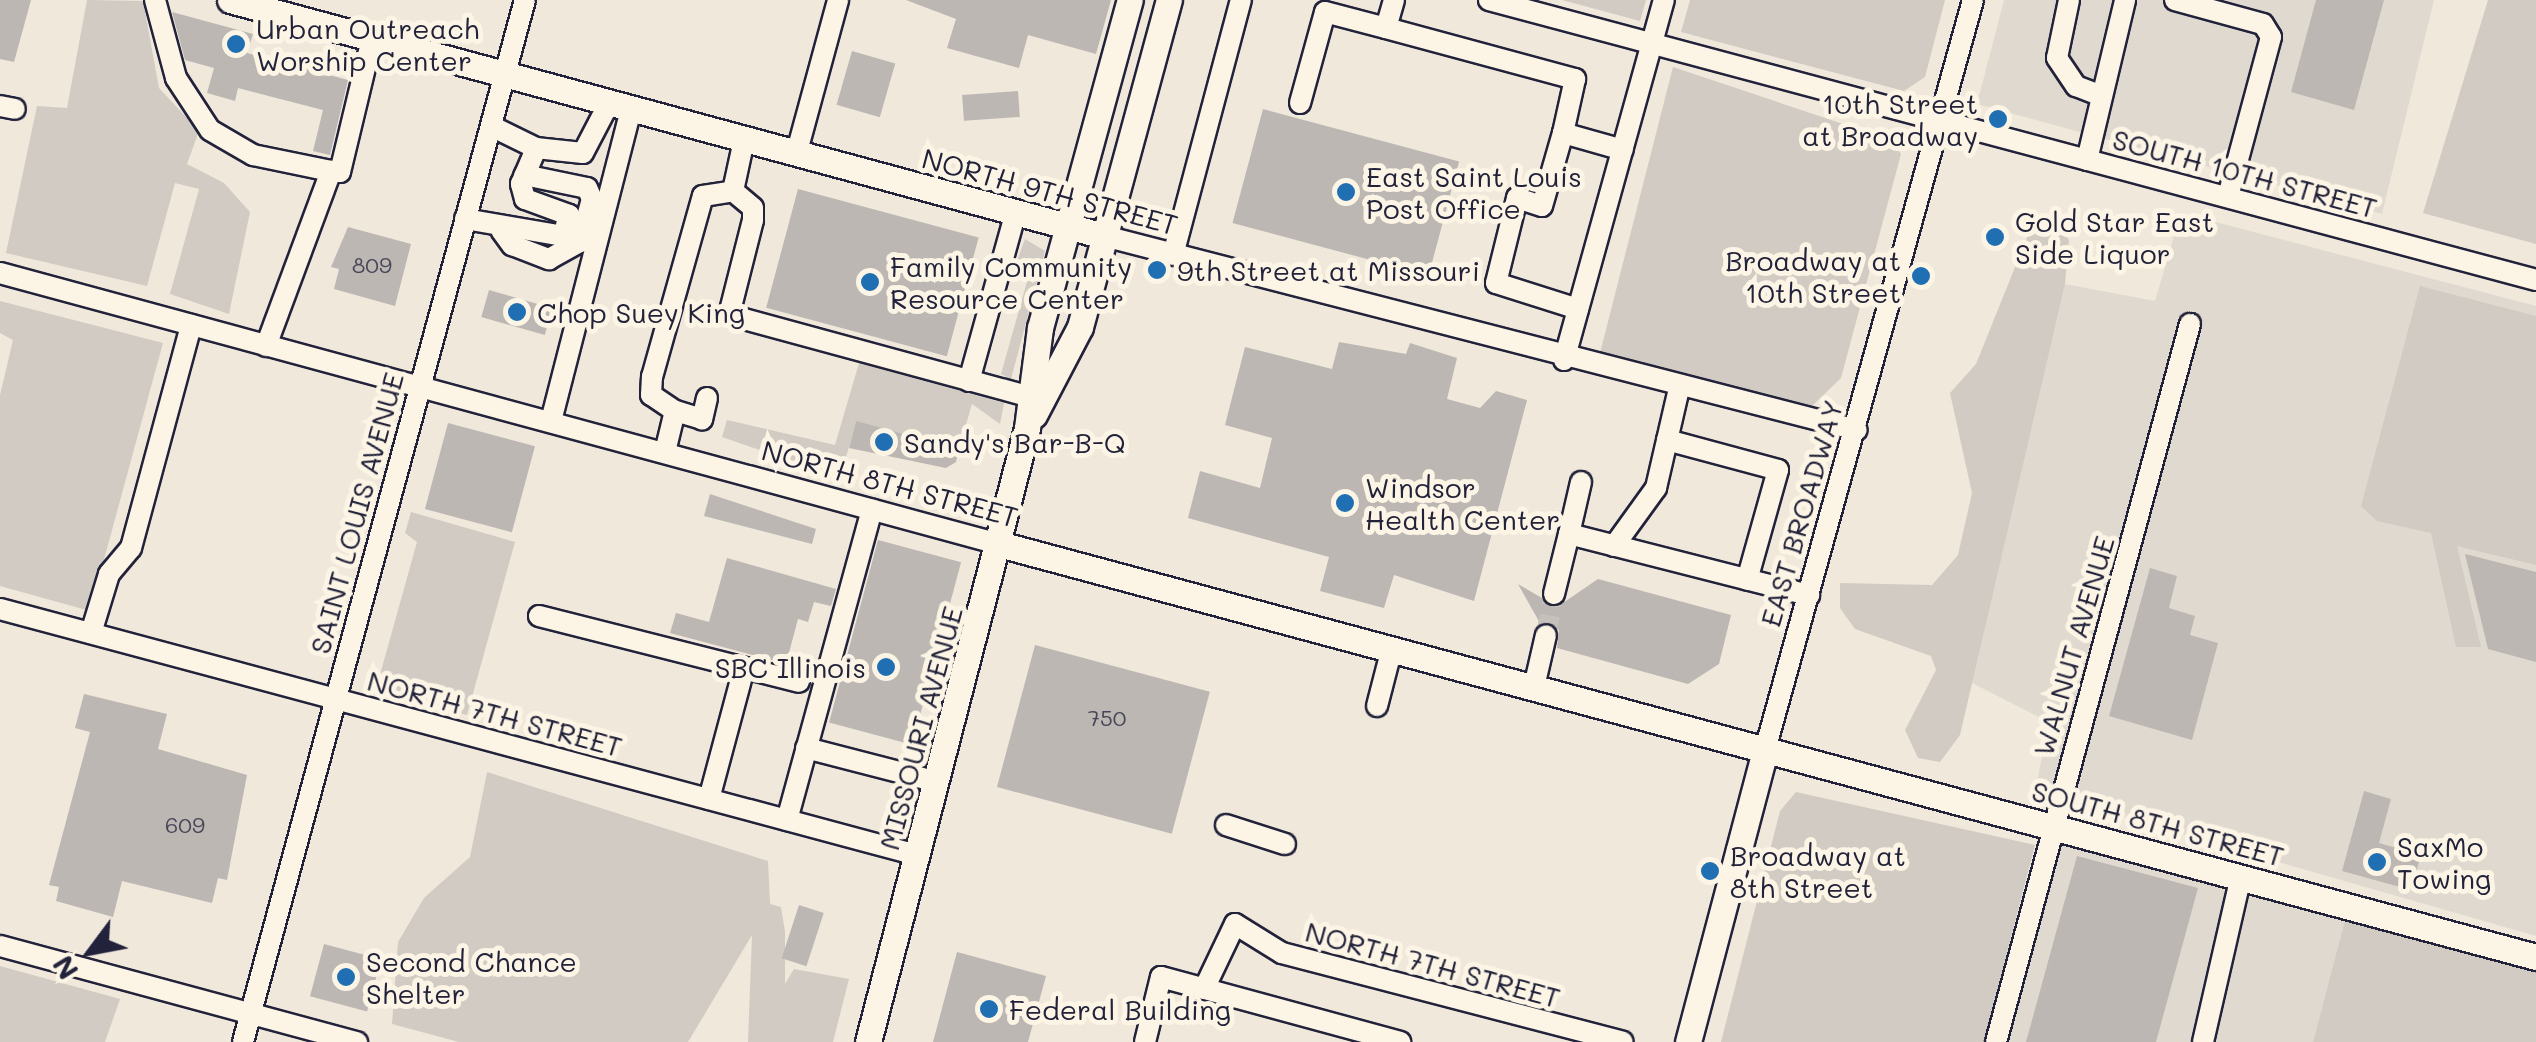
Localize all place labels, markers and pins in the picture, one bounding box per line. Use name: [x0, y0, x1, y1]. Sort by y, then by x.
place label: Urban Outreach Worship Center: [256, 11, 479, 77]
marker: Urban Outreach Worship Center: [225, 33, 247, 55]
place label: 10th Street at Broadway: [1802, 86, 1978, 152]
marker: 10th Street at Broadway: [1987, 108, 2009, 130]
place label: East Saint Louis Post Office: [1366, 159, 1582, 225]
marker: East Saint Louis Post Office: [1335, 181, 1357, 203]
place label: Gold Star East Side Liquor: [2015, 204, 2214, 270]
marker: Gold Star East Side Liquor: [1984, 226, 2006, 248]
place label: Broadway at 10th Street: [1725, 243, 1901, 309]
place label: Family Community Resource Center: [890, 249, 1132, 315]
place label: 9th Street at Missouri: [1177, 253, 1480, 287]
marker: 9th Street at Missouri: [1146, 259, 1168, 281]
marker: Broadway at 10th Street: [1910, 265, 1932, 287]
marker: Family Community Resource Center: [859, 271, 881, 293]
place label: Chop Suey King: [537, 295, 745, 329]
marker: Chop Suey King: [506, 301, 528, 323]
place label: Sandy's Bar-B-Q: [904, 425, 1126, 459]
marker: Sandy's Bar-B-Q: [873, 431, 895, 453]
place label: Windsor Health Center: [1365, 470, 1560, 536]
marker: Windsor Health Center: [1334, 492, 1356, 514]
place label: SBC Illinois: [715, 650, 866, 684]
marker: SBC Illinois: [875, 656, 897, 678]
place label: SaxMo Towing: [2397, 829, 2491, 895]
place label: Broadway at 8th Street: [1730, 838, 1906, 904]
marker: SaxMo Towing: [2366, 851, 2388, 873]
marker: Broadway at 8th Street: [1699, 860, 1721, 882]
place label: Second Chance Shelter: [366, 944, 577, 1010]
marker: Second Chance Shelter: [335, 966, 357, 988]
place label: Federal Building: [1009, 992, 1231, 1026]
marker: Federal Building: [978, 998, 1000, 1020]

